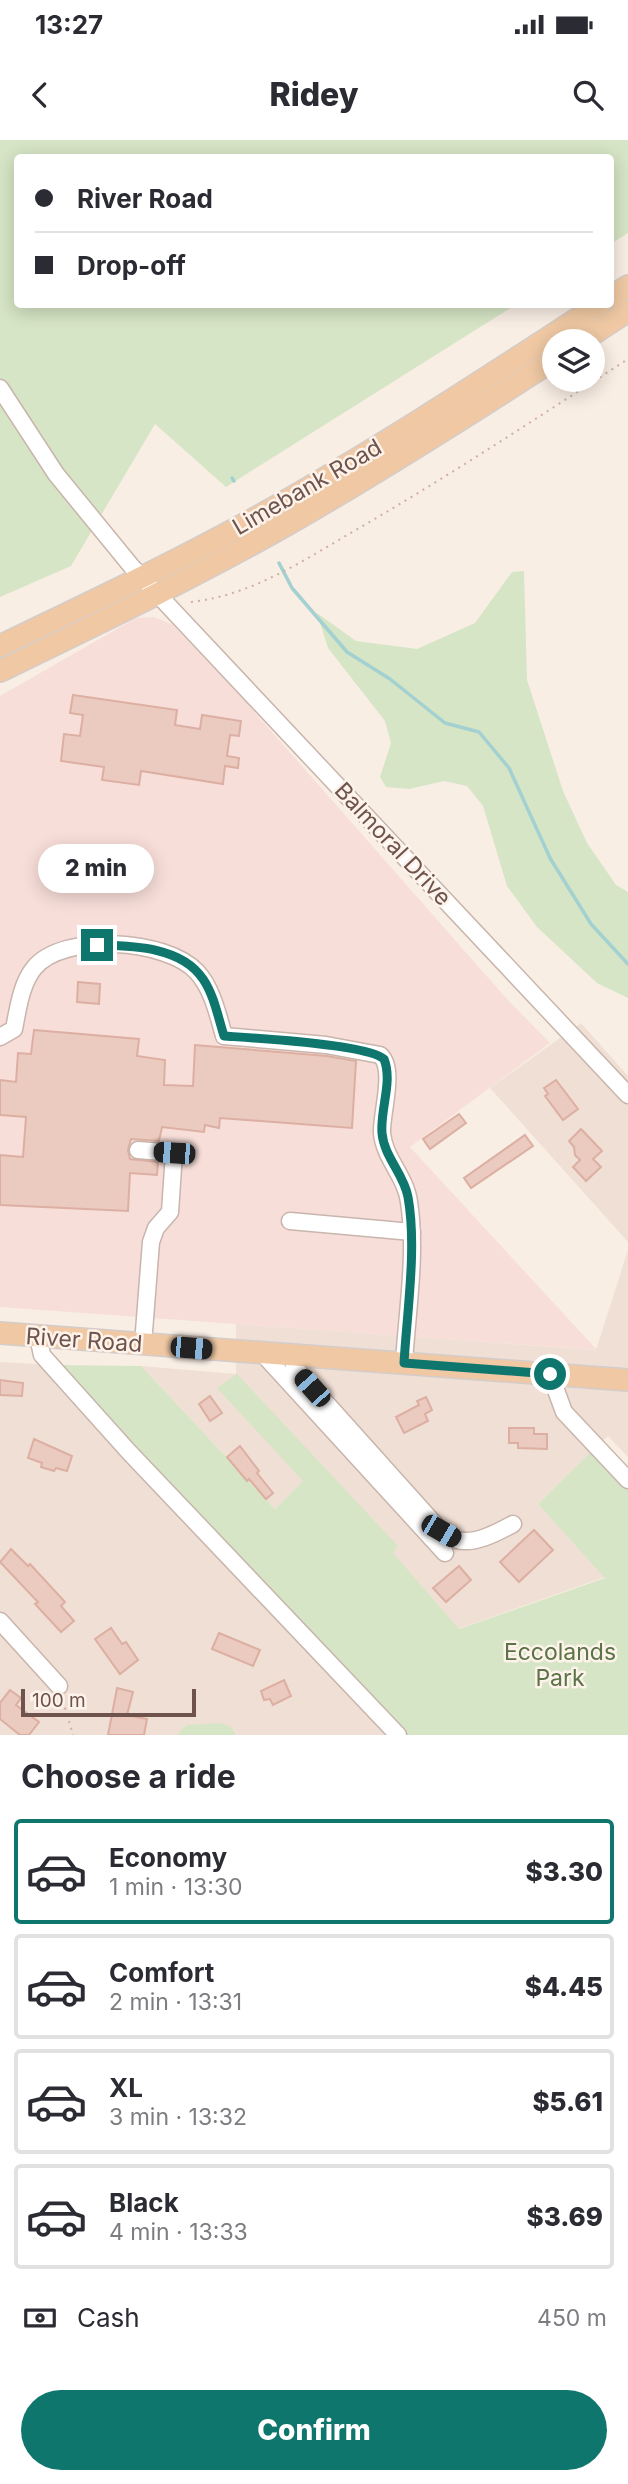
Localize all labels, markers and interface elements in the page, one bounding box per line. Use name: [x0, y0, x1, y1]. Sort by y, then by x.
text: 13:27: [35, 9, 103, 40]
text: Ridey: [269, 75, 359, 114]
icon: back: [21, 76, 59, 114]
icon: search: [569, 76, 607, 114]
text: River Road: [77, 183, 213, 214]
text: Drop-off: [77, 250, 186, 281]
map controls: [542, 329, 605, 392]
button: layers: [542, 329, 605, 392]
street label: Limebank Road: [227, 433, 387, 541]
street label: Balmoral Drive: [329, 777, 457, 911]
callout: 2 min: [39, 844, 155, 892]
text: 2 min: [65, 854, 127, 882]
route end: [81, 929, 113, 961]
car: [153, 1141, 196, 1165]
street label: River Road: [25, 1322, 143, 1358]
car: [170, 1336, 213, 1360]
route start: [534, 1358, 566, 1390]
car: [291, 1365, 334, 1411]
car: [418, 1511, 465, 1551]
park label: Eccolands Park: [504, 1638, 616, 1692]
scale bar: [21, 1686, 196, 1718]
text: 100 m: [32, 1689, 86, 1712]
text: Choose a ride: [21, 1757, 236, 1796]
icon: car: [25, 1840, 88, 1903]
text: Economy: [109, 1842, 227, 1873]
text: $3.30: [526, 1856, 603, 1887]
text: 1 min · 13:30: [109, 1873, 243, 1901]
icon: car: [25, 1955, 88, 2018]
text: Comfort: [109, 1957, 214, 1988]
text: $4.45: [525, 1971, 603, 2002]
text: 2 min · 13:31: [109, 1988, 242, 2016]
icon: car: [25, 2070, 88, 2133]
text: XL: [109, 2072, 143, 2103]
text: $5.61: [532, 2086, 603, 2117]
text: 3 min · 13:32: [109, 2103, 247, 2131]
icon: car: [25, 2185, 88, 2248]
text: Black: [109, 2187, 179, 2218]
text: $3.69: [527, 2201, 603, 2232]
text: 4 min · 13:33: [109, 2218, 248, 2246]
icon: cash: [21, 2299, 59, 2337]
text: Cash: [77, 2302, 140, 2333]
text: 450 m: [537, 2304, 607, 2332]
button: Confirm: [21, 2390, 607, 2470]

